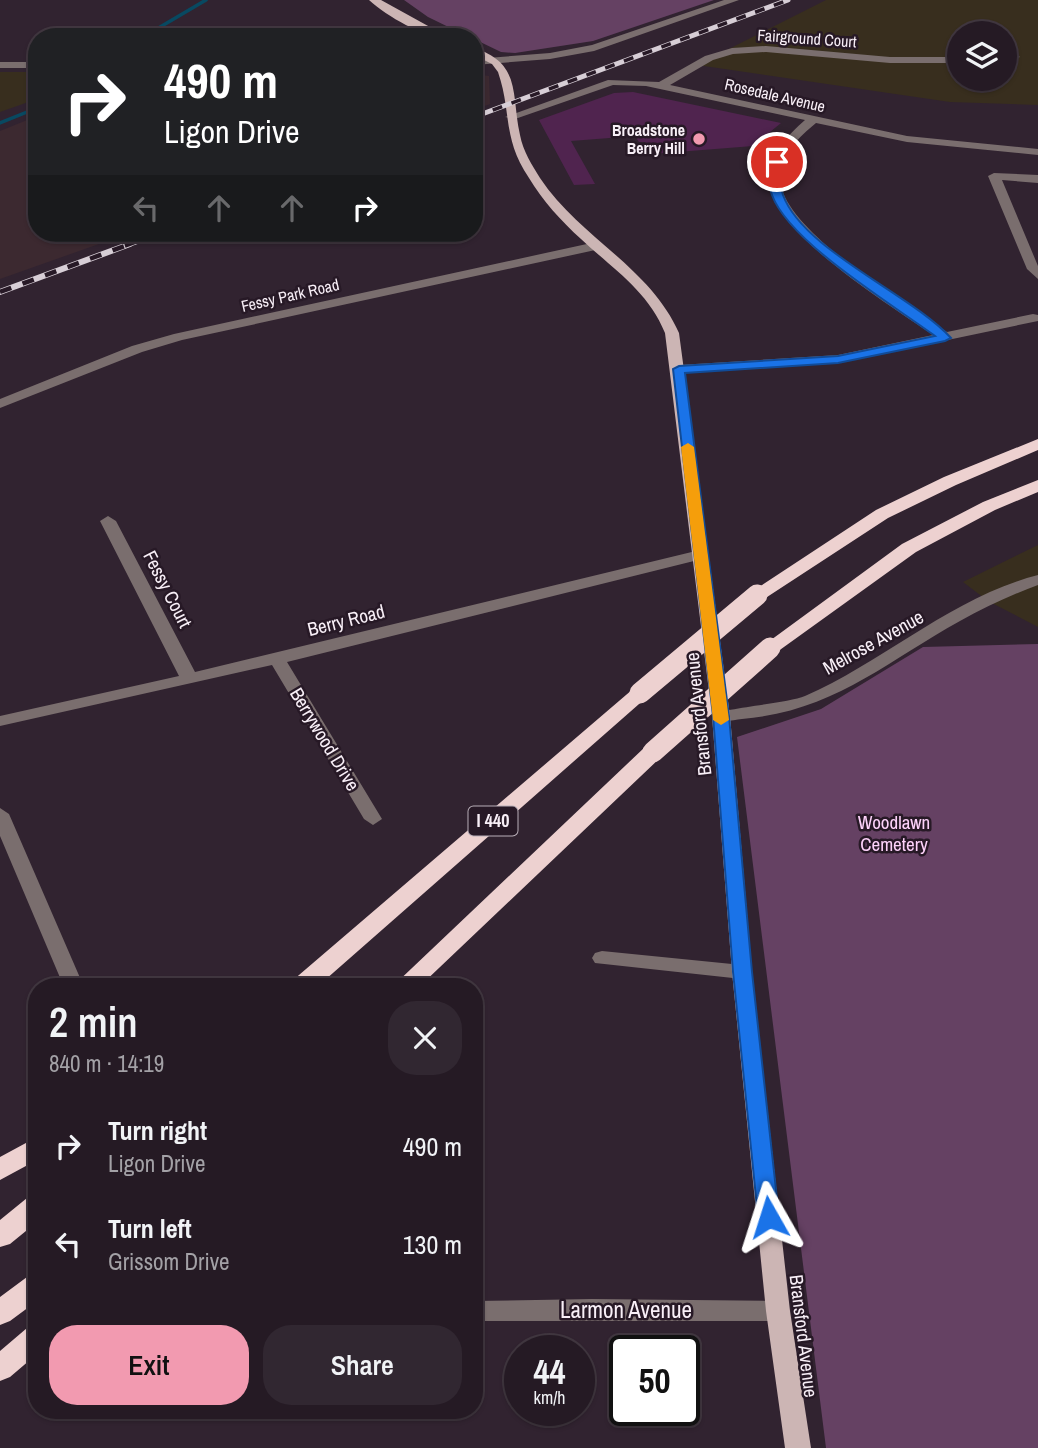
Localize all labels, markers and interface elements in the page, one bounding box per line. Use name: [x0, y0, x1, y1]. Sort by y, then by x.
map controls: [947, 21, 1017, 91]
button: layers: [947, 21, 1017, 91]
street label: Fairground Court: [757, 24, 858, 52]
text: 490 m: [164, 47, 278, 113]
icon: right: [49, 56, 140, 147]
street label: Rosedale Avenue: [723, 73, 827, 117]
text: Ligon Drive: [164, 110, 300, 153]
place label: Broadstone Berry Hill: [612, 119, 685, 159]
marker: Broadstone Berry Hill: [691, 131, 707, 147]
pin: [747, 132, 807, 192]
icon: arrive: [758, 143, 796, 181]
icon: left: [127, 189, 165, 227]
icon: ahead: [200, 189, 238, 227]
icon: ahead: [273, 189, 311, 227]
icon: right: [346, 189, 384, 227]
street label: Fessy Park Road: [239, 273, 341, 317]
street label: Fessy Court: [138, 546, 199, 633]
street label: Berry Road: [305, 598, 387, 642]
street label: Melrose Avenue: [818, 604, 928, 680]
street label: Bransford Avenue: [679, 651, 717, 777]
street label: Berrywood Drive: [284, 683, 366, 795]
road number: I 440: [468, 806, 518, 836]
park label: Woodlawn Cemetery: [858, 809, 930, 857]
text: 2 min: [49, 994, 138, 1050]
button: close: [388, 1001, 462, 1075]
text: 840 m · 14:19: [49, 1048, 164, 1079]
text: Turn right: [108, 1113, 207, 1148]
icon: right: [49, 1127, 87, 1165]
text: 490 m: [403, 1129, 462, 1164]
text: Ligon Drive: [108, 1148, 206, 1179]
position arrow: [732, 1180, 806, 1254]
text: Turn left: [108, 1211, 192, 1246]
icon: left: [49, 1225, 87, 1263]
text: 130 m: [403, 1227, 462, 1262]
text: Grissom Drive: [108, 1246, 230, 1277]
street label: Bransford Avenue: [784, 1273, 824, 1399]
street label: Larmon Avenue: [560, 1294, 692, 1325]
button: Exit: [49, 1325, 249, 1405]
button: Share: [263, 1325, 462, 1405]
speed limit sign: 50: [609, 1335, 700, 1426]
text: 44: [534, 1348, 565, 1395]
text: km/h: [534, 1385, 566, 1410]

